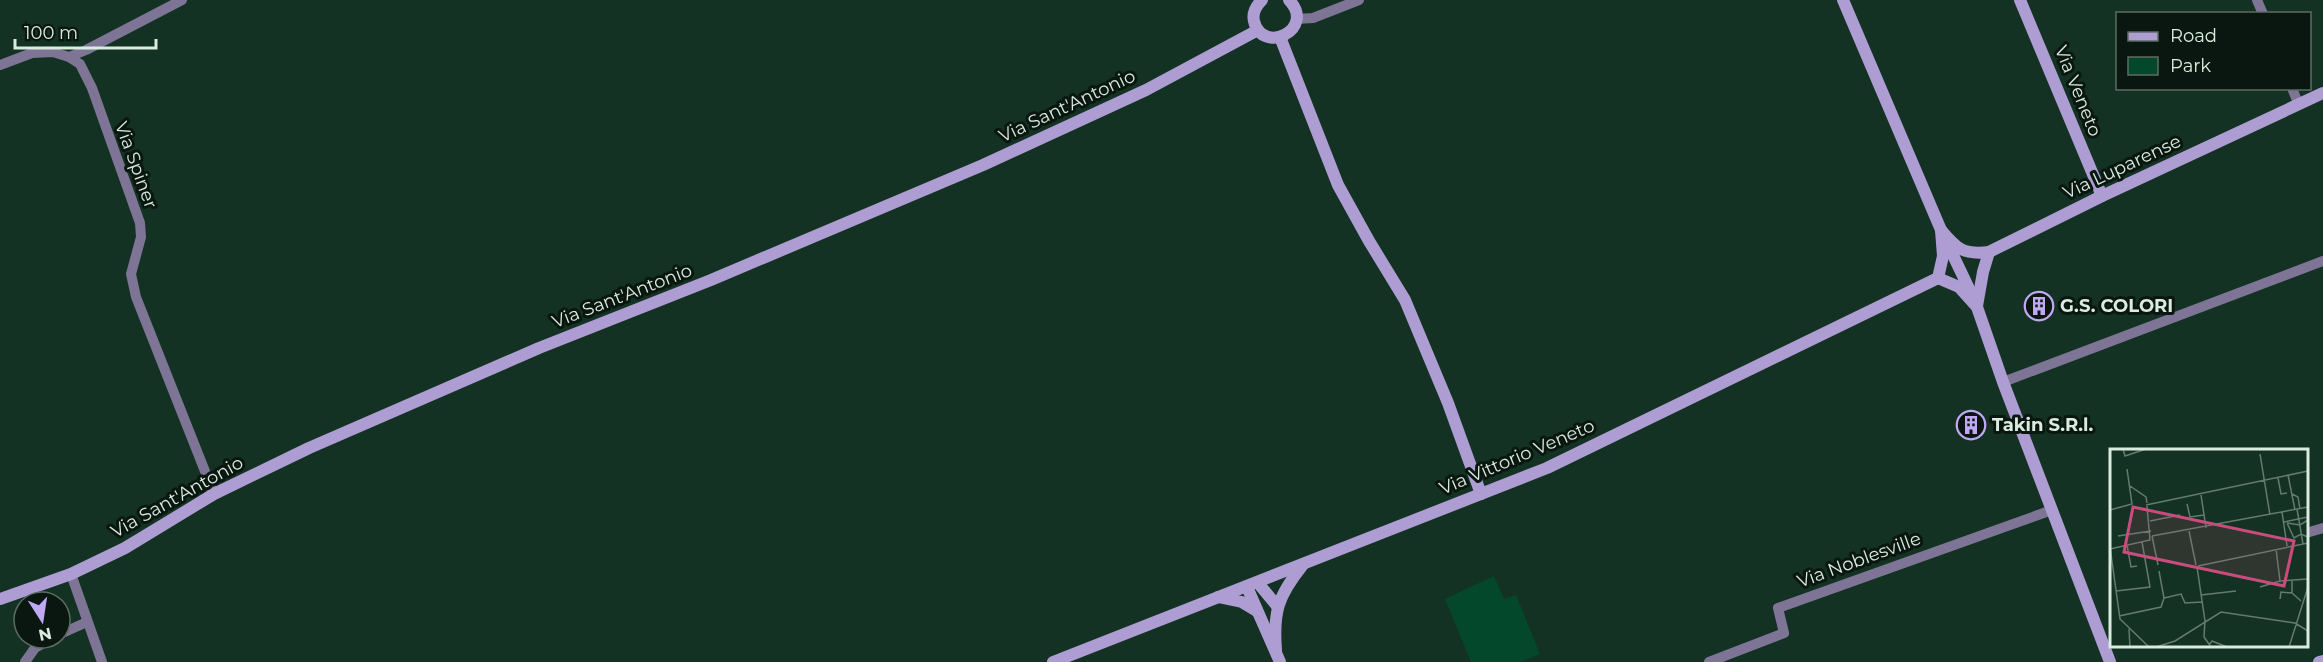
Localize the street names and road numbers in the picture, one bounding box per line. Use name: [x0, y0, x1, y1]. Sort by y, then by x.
street label: Via Veneto: [2050, 42, 2106, 140]
street label: Via Sant'Antonio: [995, 65, 1139, 147]
street label: Via Spiner: [110, 119, 162, 211]
street label: Via Luparense: [2060, 130, 2185, 204]
street label: Via Sant'Antonio: [549, 259, 695, 333]
street label: Via Vittorio Veneto: [1436, 414, 1598, 500]
street label: Via Sant'Antonio: [107, 451, 247, 543]
street label: Via Noblesville: [1794, 527, 1924, 593]

